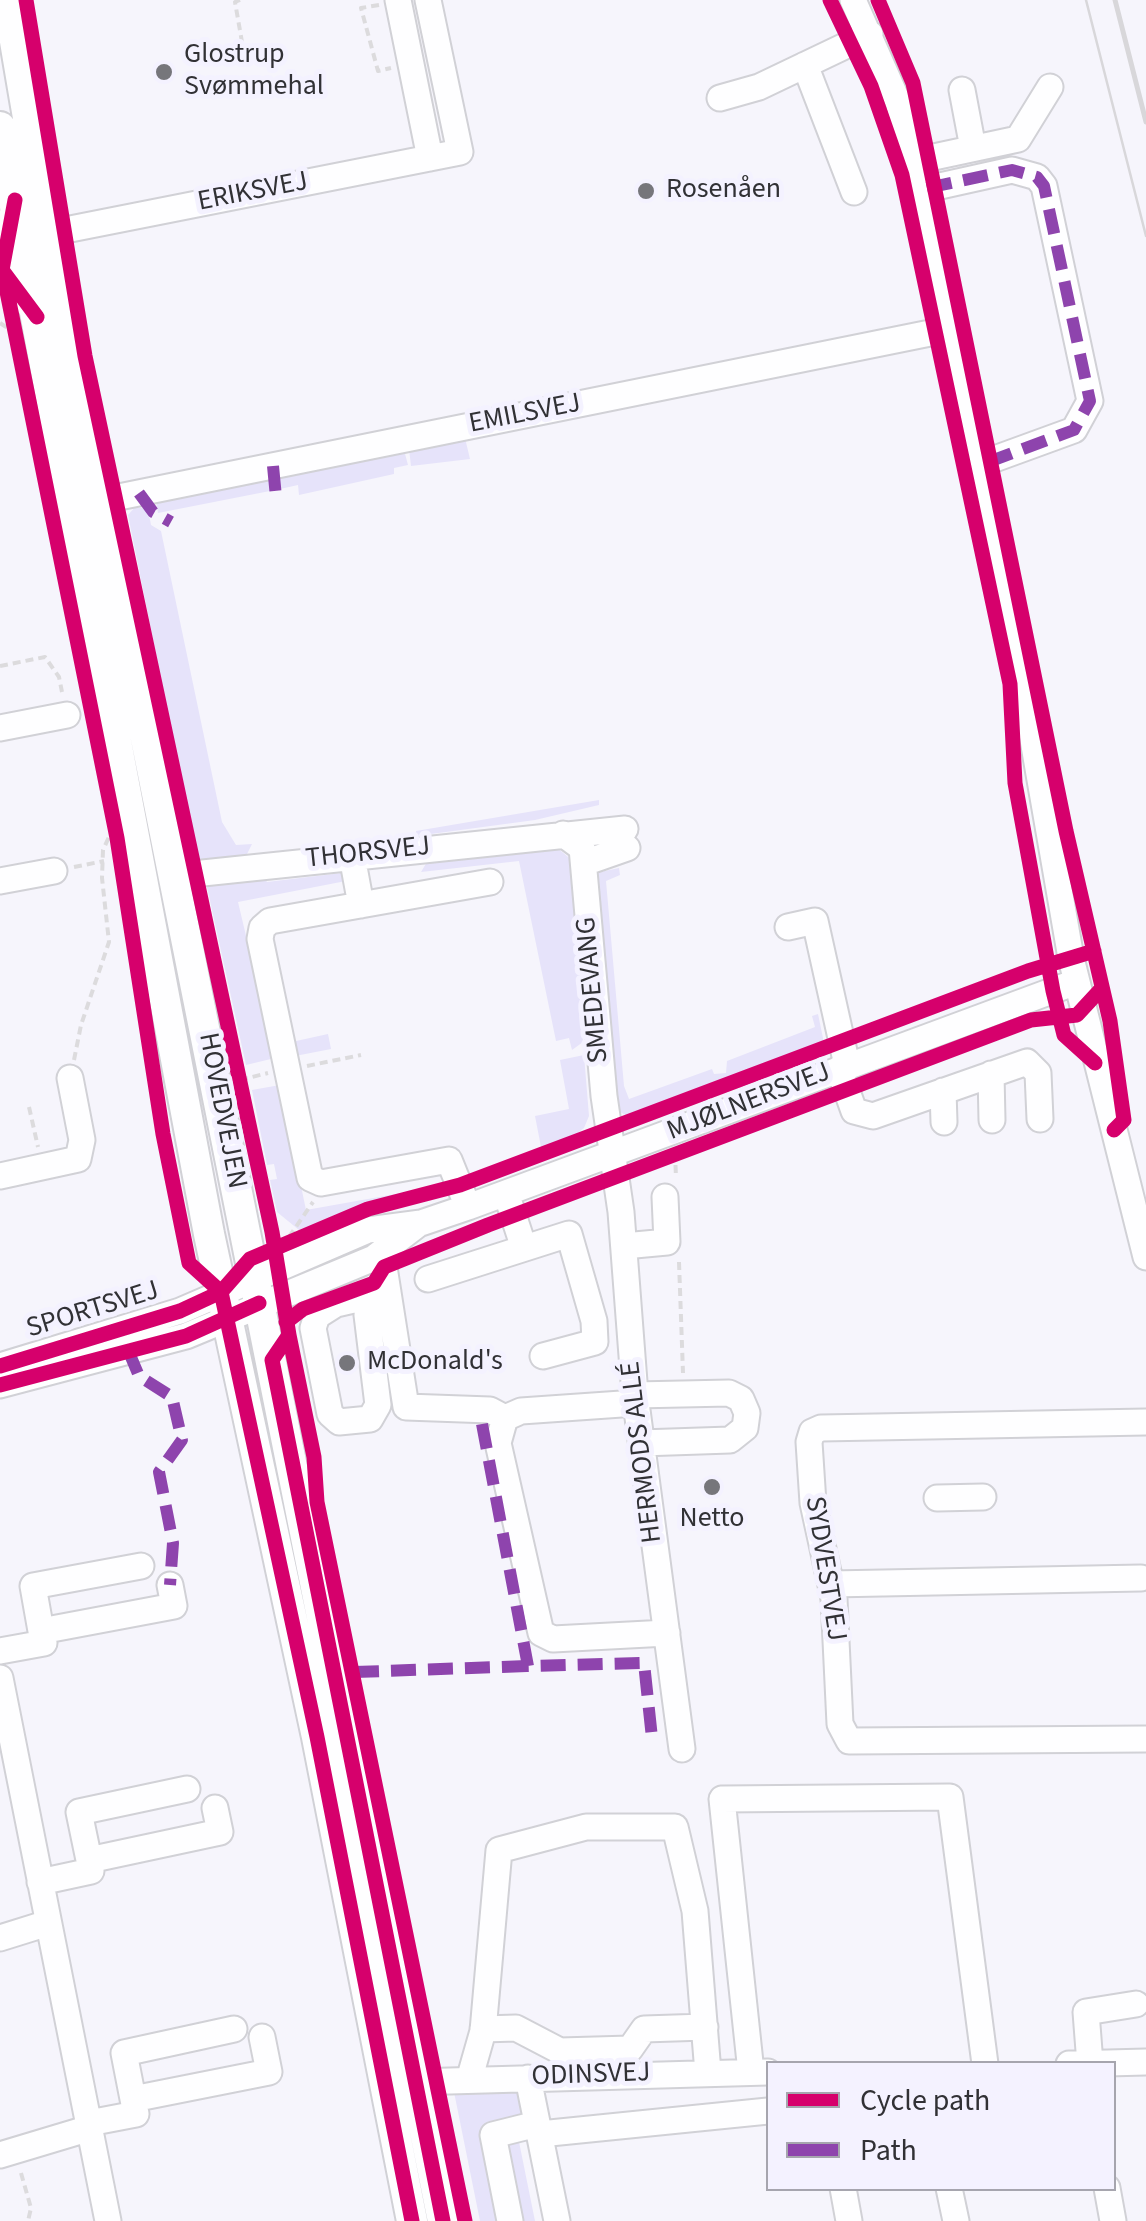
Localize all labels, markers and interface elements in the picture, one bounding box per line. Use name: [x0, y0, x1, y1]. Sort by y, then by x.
place label: Glostrup Svømmehal: [184, 39, 324, 105]
marker: Glostrup Svømmehal: [153, 61, 175, 83]
street label: ERIKSVEJ: [195, 166, 311, 220]
place label: Rosenåen: [666, 174, 781, 208]
marker: Rosenåen: [635, 180, 657, 202]
street label: EMILSVEJ: [466, 388, 584, 442]
street label: THORSVEJ: [304, 831, 432, 877]
street label: SMEDEVANG: [571, 915, 617, 1065]
street label: HOVEDVEJEN: [189, 1030, 253, 1192]
street label: MJØLNERSVEJ: [663, 1057, 835, 1149]
street label: SPORTSVEJ: [23, 1275, 163, 1347]
place label: McDonald's: [367, 1346, 503, 1380]
marker: McDonald's: [336, 1352, 358, 1374]
street label: HERMODS ALLÉ: [615, 1359, 671, 1545]
marker: Netto: [701, 1476, 723, 1498]
street label: SYDVESTVEJ: [796, 1494, 852, 1644]
place label: Netto: [680, 1503, 744, 1537]
street label: ODINSVEJ: [531, 2057, 651, 2095]
legend: [766, 2061, 1116, 2191]
text: Cycle path: [860, 2079, 990, 2122]
text: Path: [860, 2129, 917, 2172]

